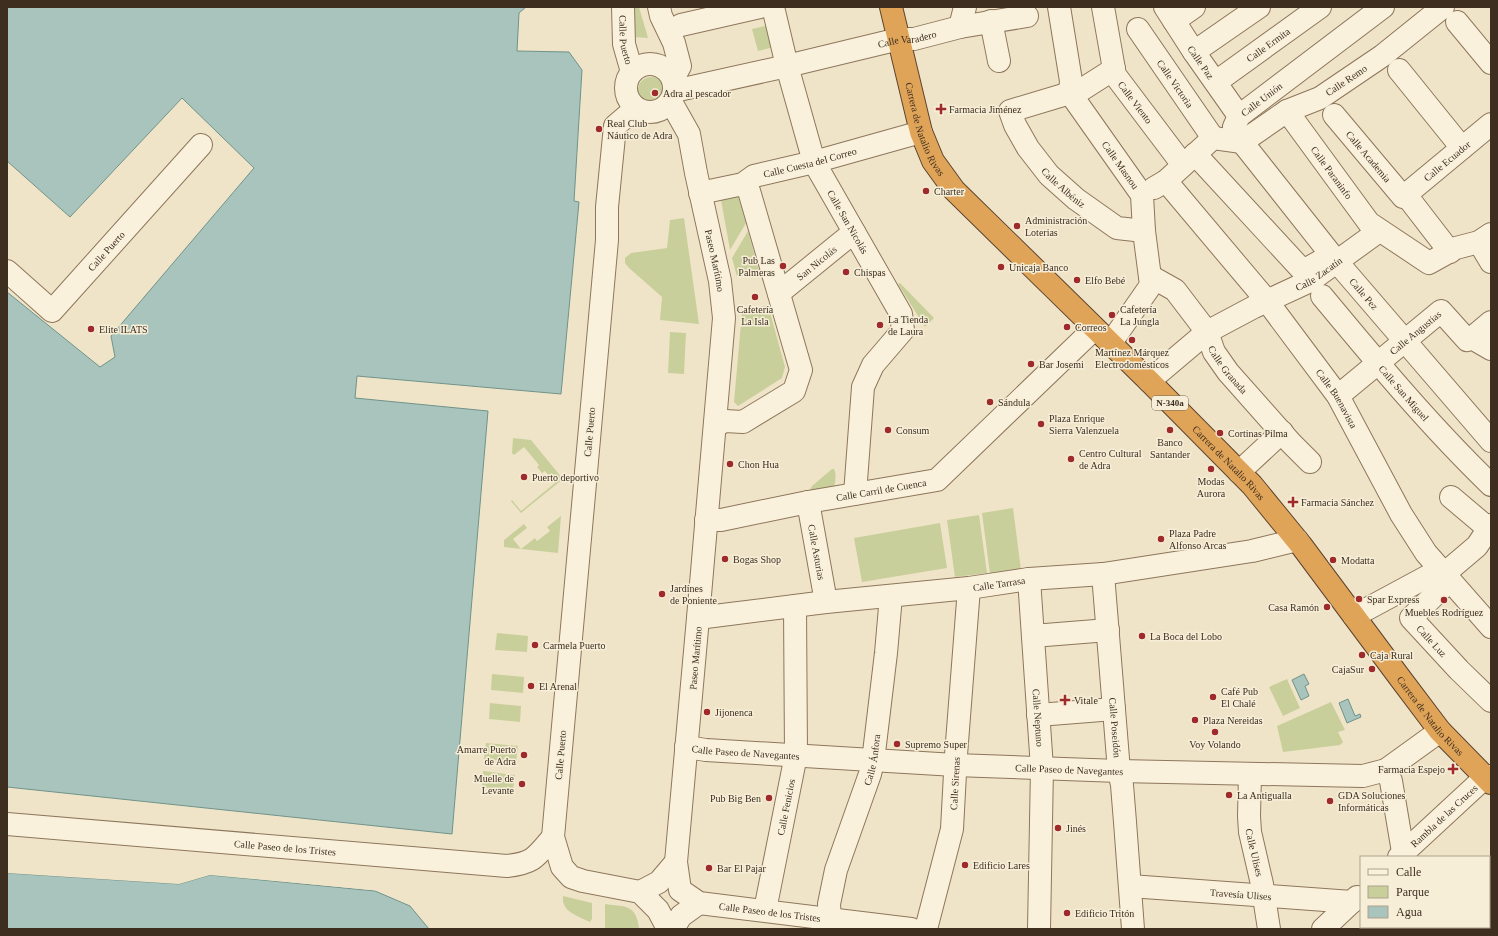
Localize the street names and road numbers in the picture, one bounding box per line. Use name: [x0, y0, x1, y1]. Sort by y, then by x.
street label: Calle Puerto: [617, 15, 635, 66]
street label: Calle Ermita: [1244, 25, 1293, 64]
street label: Calle Varadero: [877, 28, 938, 50]
street label: Calle Paz: [1185, 44, 1217, 82]
street label: Calle Victoria: [1155, 58, 1196, 110]
street label: Calle Remo: [1324, 63, 1369, 98]
street label: Calle Viento: [1116, 79, 1155, 126]
street label: Calle Unión: [1239, 80, 1284, 119]
street label: Carrera de Natalio Rivas: [903, 81, 947, 178]
street label: Calle Academia: [1344, 129, 1393, 185]
street label: Calle Ecuador: [1422, 138, 1473, 184]
street label: Calle Masnou: [1100, 139, 1141, 191]
street label: Calle Paraninfo: [1309, 144, 1354, 201]
street label: Calle Cuesta del Correo: [762, 145, 858, 180]
street label: Calle Albéniz: [1039, 165, 1088, 210]
street label: Calle San Nicolás: [825, 188, 870, 256]
street label: Paseo Marítimo: [703, 228, 726, 292]
street label: Calle Puerto: [86, 229, 127, 273]
street label: San Nicolás: [794, 244, 839, 283]
street label: Calle Zacatín: [1294, 255, 1344, 293]
street label: Calle Pez: [1347, 276, 1381, 312]
street label: Calle Angustias: [1388, 308, 1443, 357]
street label: Calle Granada: [1206, 344, 1250, 396]
street label: Calle San Miguel: [1377, 363, 1431, 423]
street label: Calle Buenavista: [1314, 367, 1359, 431]
road number: N-340a: [1152, 396, 1188, 410]
street label: Calle Puerto: [582, 407, 597, 457]
street label: Carrera de Natalio Rivas: [1190, 423, 1267, 502]
street label: Calle Carril de Cuenca: [835, 477, 928, 503]
street label: Calle Asturias: [806, 524, 827, 581]
street label: Calle Tarrasa: [972, 575, 1027, 593]
street label: Calle Luz: [1414, 623, 1449, 660]
street label: Paseo Marítimo: [687, 626, 704, 690]
street label: Carrera de Natalio Rivas: [1395, 674, 1466, 758]
street label: Calle Neptuno: [1031, 688, 1046, 747]
street label: Calle Poseidón: [1107, 697, 1123, 758]
street label: Calle Puerto: [553, 730, 568, 780]
street label: Calle Ánfora: [861, 733, 882, 787]
street label: Calle Paseo de Navegantes: [691, 743, 800, 762]
street label: Calle Sirenas: [948, 756, 962, 810]
street label: Calle Paseo de Navegantes: [1015, 762, 1124, 777]
street label: Calle Fenicios: [775, 778, 797, 836]
street label: Rambla de las Cruces: [1408, 782, 1480, 850]
street label: Calle Ulises: [1244, 828, 1265, 878]
street label: Calle Paseo de los Tristes: [233, 838, 337, 858]
street label: Travesía Ulises: [1210, 887, 1272, 902]
street label: Calle Paseo de los Tristes: [718, 900, 821, 924]

